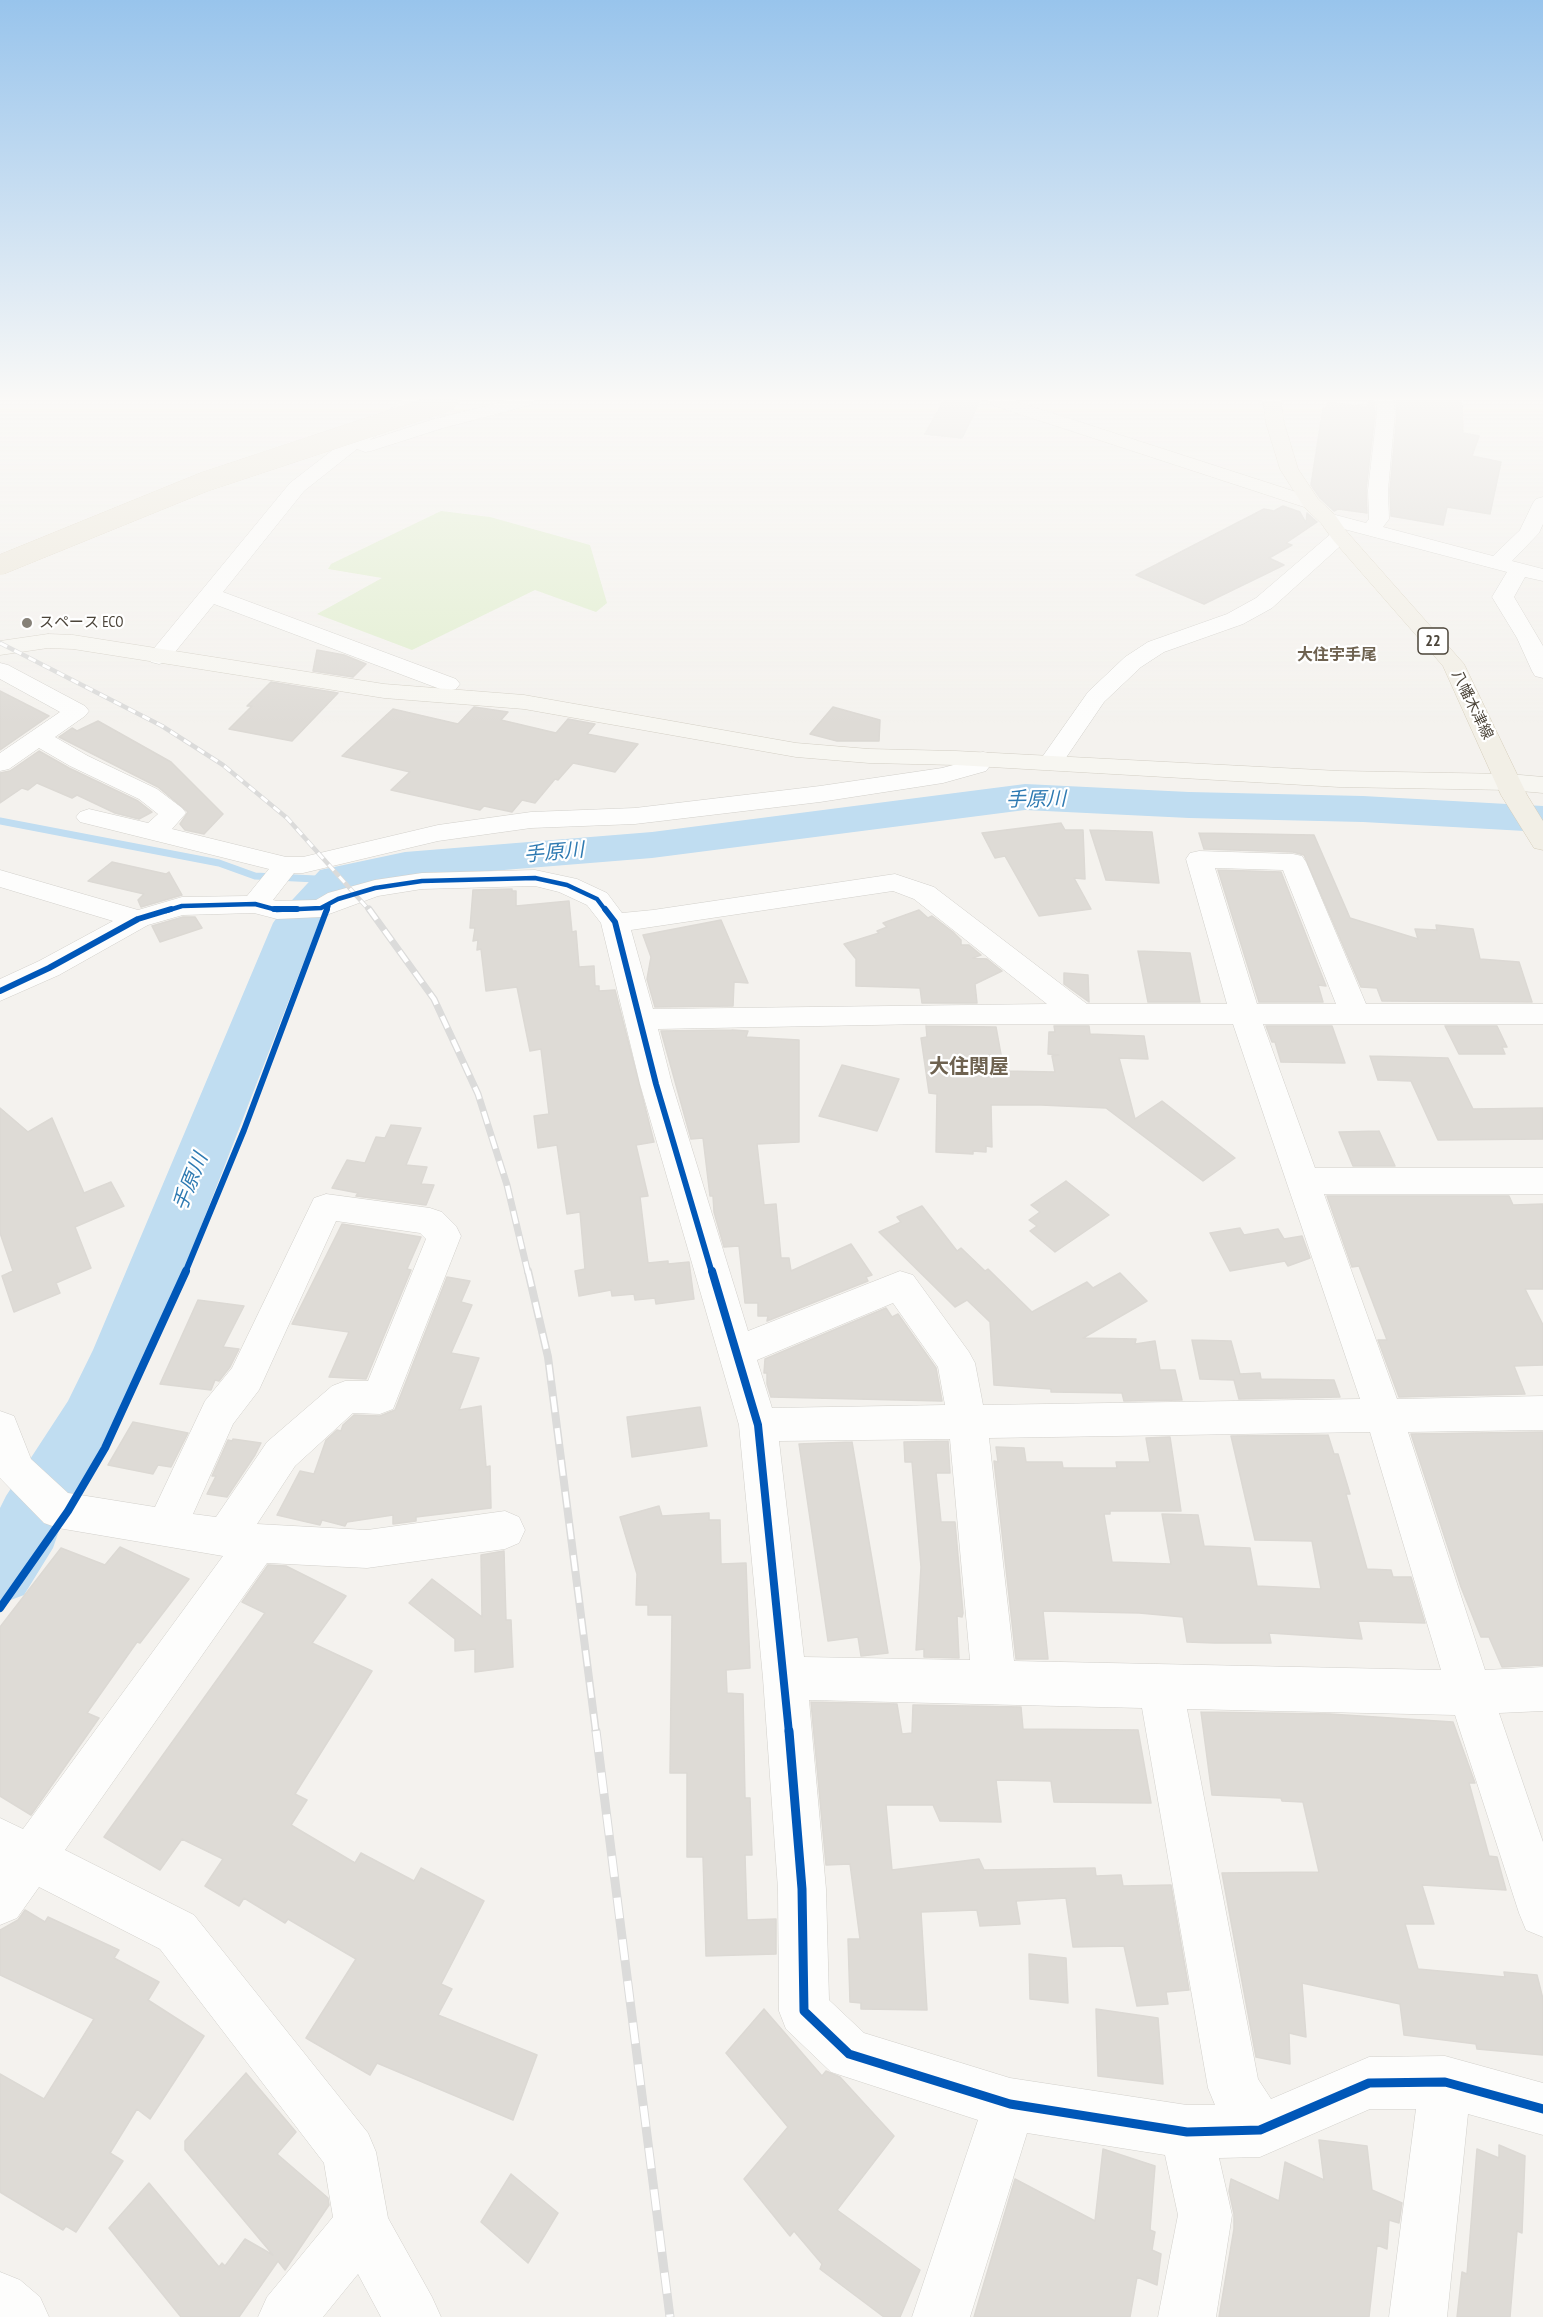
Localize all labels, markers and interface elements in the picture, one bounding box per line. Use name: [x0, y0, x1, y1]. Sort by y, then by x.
place label: スペース ECO: [39, 614, 123, 632]
marker: スペース ECO: [20, 616, 34, 630]
road number: 22: [1418, 628, 1448, 654]
district label: 大住宇手尾: [1297, 645, 1377, 665]
street label: 八幡木津線: [1447, 667, 1497, 743]
water label: 手原川: [1006, 787, 1066, 813]
water label: 手原川: [523, 838, 585, 868]
district label: 大住関屋: [929, 1055, 1009, 1079]
water label: 手原川: [169, 1150, 213, 1214]

